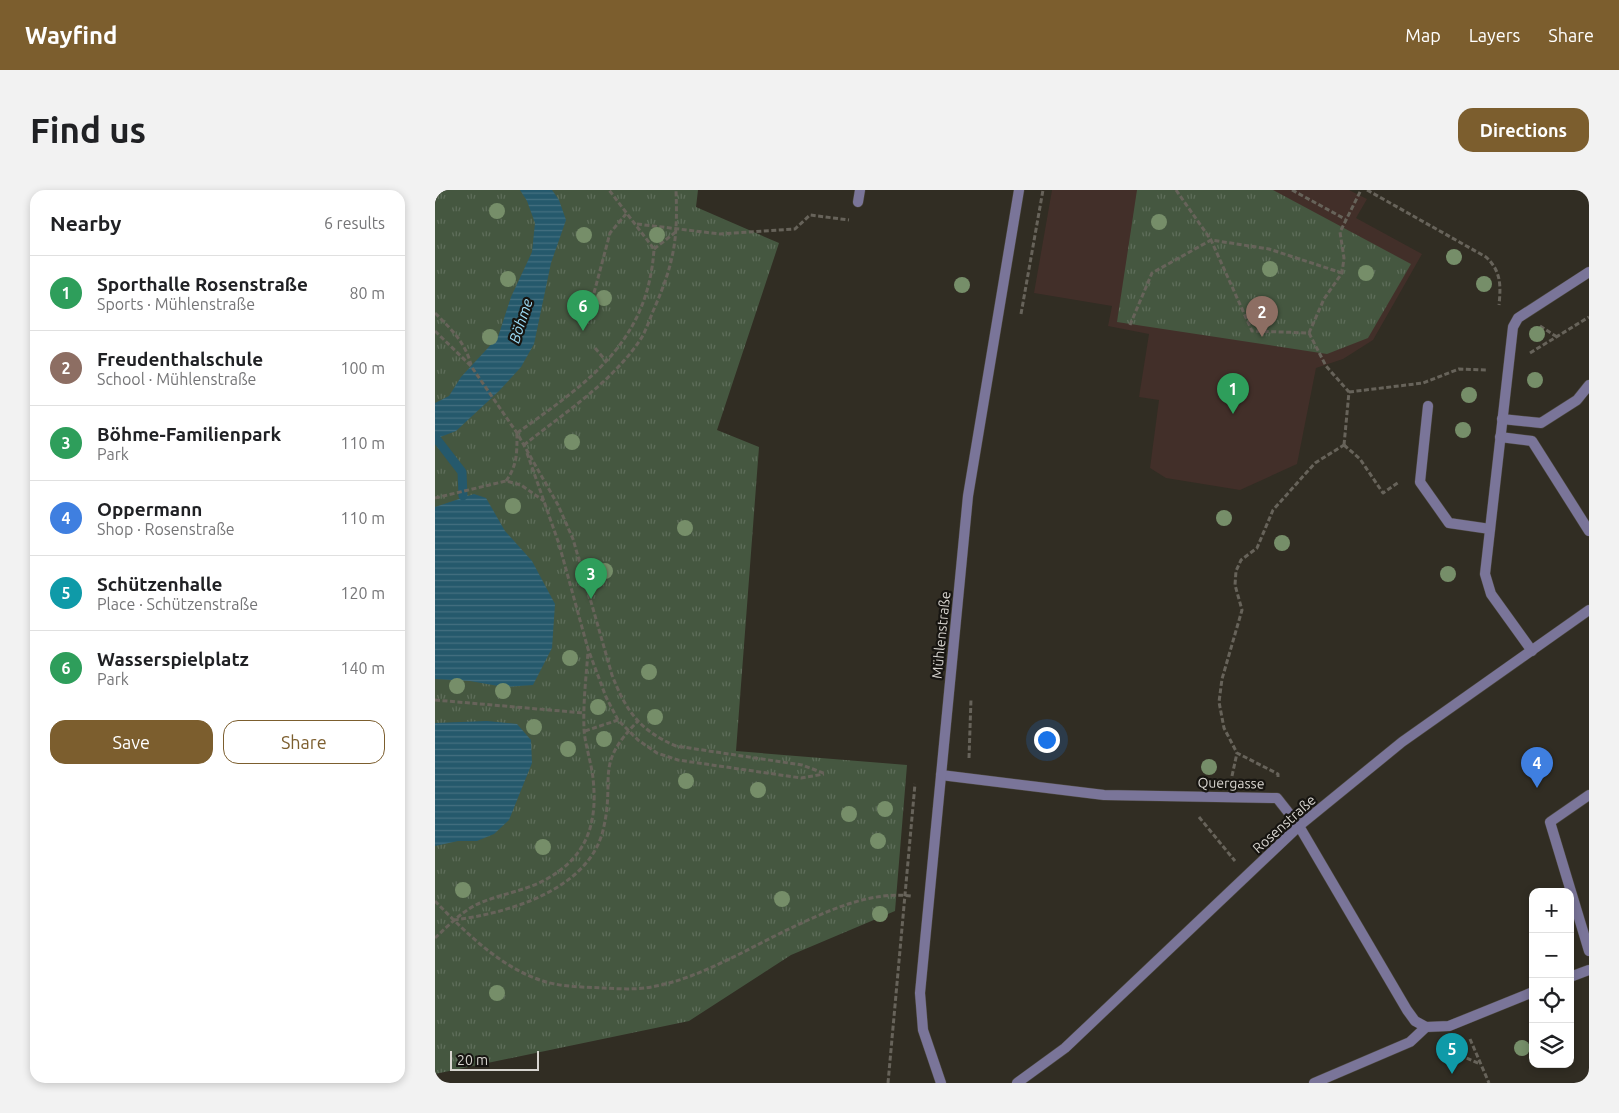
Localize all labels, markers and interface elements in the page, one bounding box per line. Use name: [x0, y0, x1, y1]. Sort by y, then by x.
text: Wayfind: [25, 22, 117, 49]
text: Map: [1405, 25, 1441, 45]
text: Layers: [1469, 25, 1520, 45]
text: Share: [1548, 25, 1594, 45]
button: Directions: [1458, 108, 1589, 152]
text: Find us: [30, 110, 146, 150]
text: Nearby: [50, 211, 121, 235]
text: 6 results: [324, 214, 385, 232]
text: Sporthalle Rosenstraße: [97, 273, 308, 295]
text: 1: [61, 284, 71, 302]
text: 80 m: [349, 284, 385, 302]
pin: 6: [567, 290, 599, 331]
text: Sports · Mühlenstraße: [97, 295, 255, 313]
water label: Böhme: [505, 296, 536, 345]
pin: 2: [1246, 296, 1278, 337]
text: Freudenthalschule: [97, 348, 263, 370]
text: 2: [61, 359, 71, 377]
text: 100 m: [340, 359, 385, 377]
text: School · Mühlenstraße: [97, 370, 256, 388]
pin: 1: [1217, 373, 1249, 414]
text: Böhme-Familienpark: [97, 423, 281, 445]
text: 3: [61, 434, 71, 452]
text: 110 m: [340, 434, 385, 452]
text: Park: [97, 445, 129, 463]
text: Oppermann: [97, 498, 202, 520]
text: 4: [61, 509, 71, 527]
text: 110 m: [340, 509, 385, 527]
text: Shop · Rosenstraße: [97, 520, 235, 538]
pin: 3: [575, 558, 607, 599]
text: Schützenhalle: [97, 573, 223, 595]
text: 5: [61, 584, 71, 602]
text: 120 m: [340, 584, 385, 602]
street label: Mühlenstraße: [928, 591, 954, 679]
text: Place · Schützenstraße: [97, 595, 258, 613]
text: Wasserspielplatz: [97, 648, 249, 670]
text: 6: [61, 659, 71, 677]
text: 140 m: [340, 659, 385, 677]
text: Park: [97, 670, 129, 688]
button: Save: [50, 720, 213, 764]
button: Share: [223, 720, 385, 764]
your location: [1034, 727, 1060, 753]
pin: 4: [1521, 747, 1553, 788]
street label: Quergasse: [1197, 774, 1265, 792]
street label: Rosenstraße: [1249, 792, 1319, 856]
map controls: [1529, 888, 1574, 1068]
button: +: [1529, 888, 1574, 933]
button: −: [1529, 933, 1574, 978]
button: locate: [1529, 978, 1574, 1023]
button: layers: [1529, 1023, 1574, 1068]
pin: 5: [1436, 1033, 1468, 1074]
scale bar: [450, 1048, 539, 1071]
text: 20 m: [457, 1052, 488, 1068]

